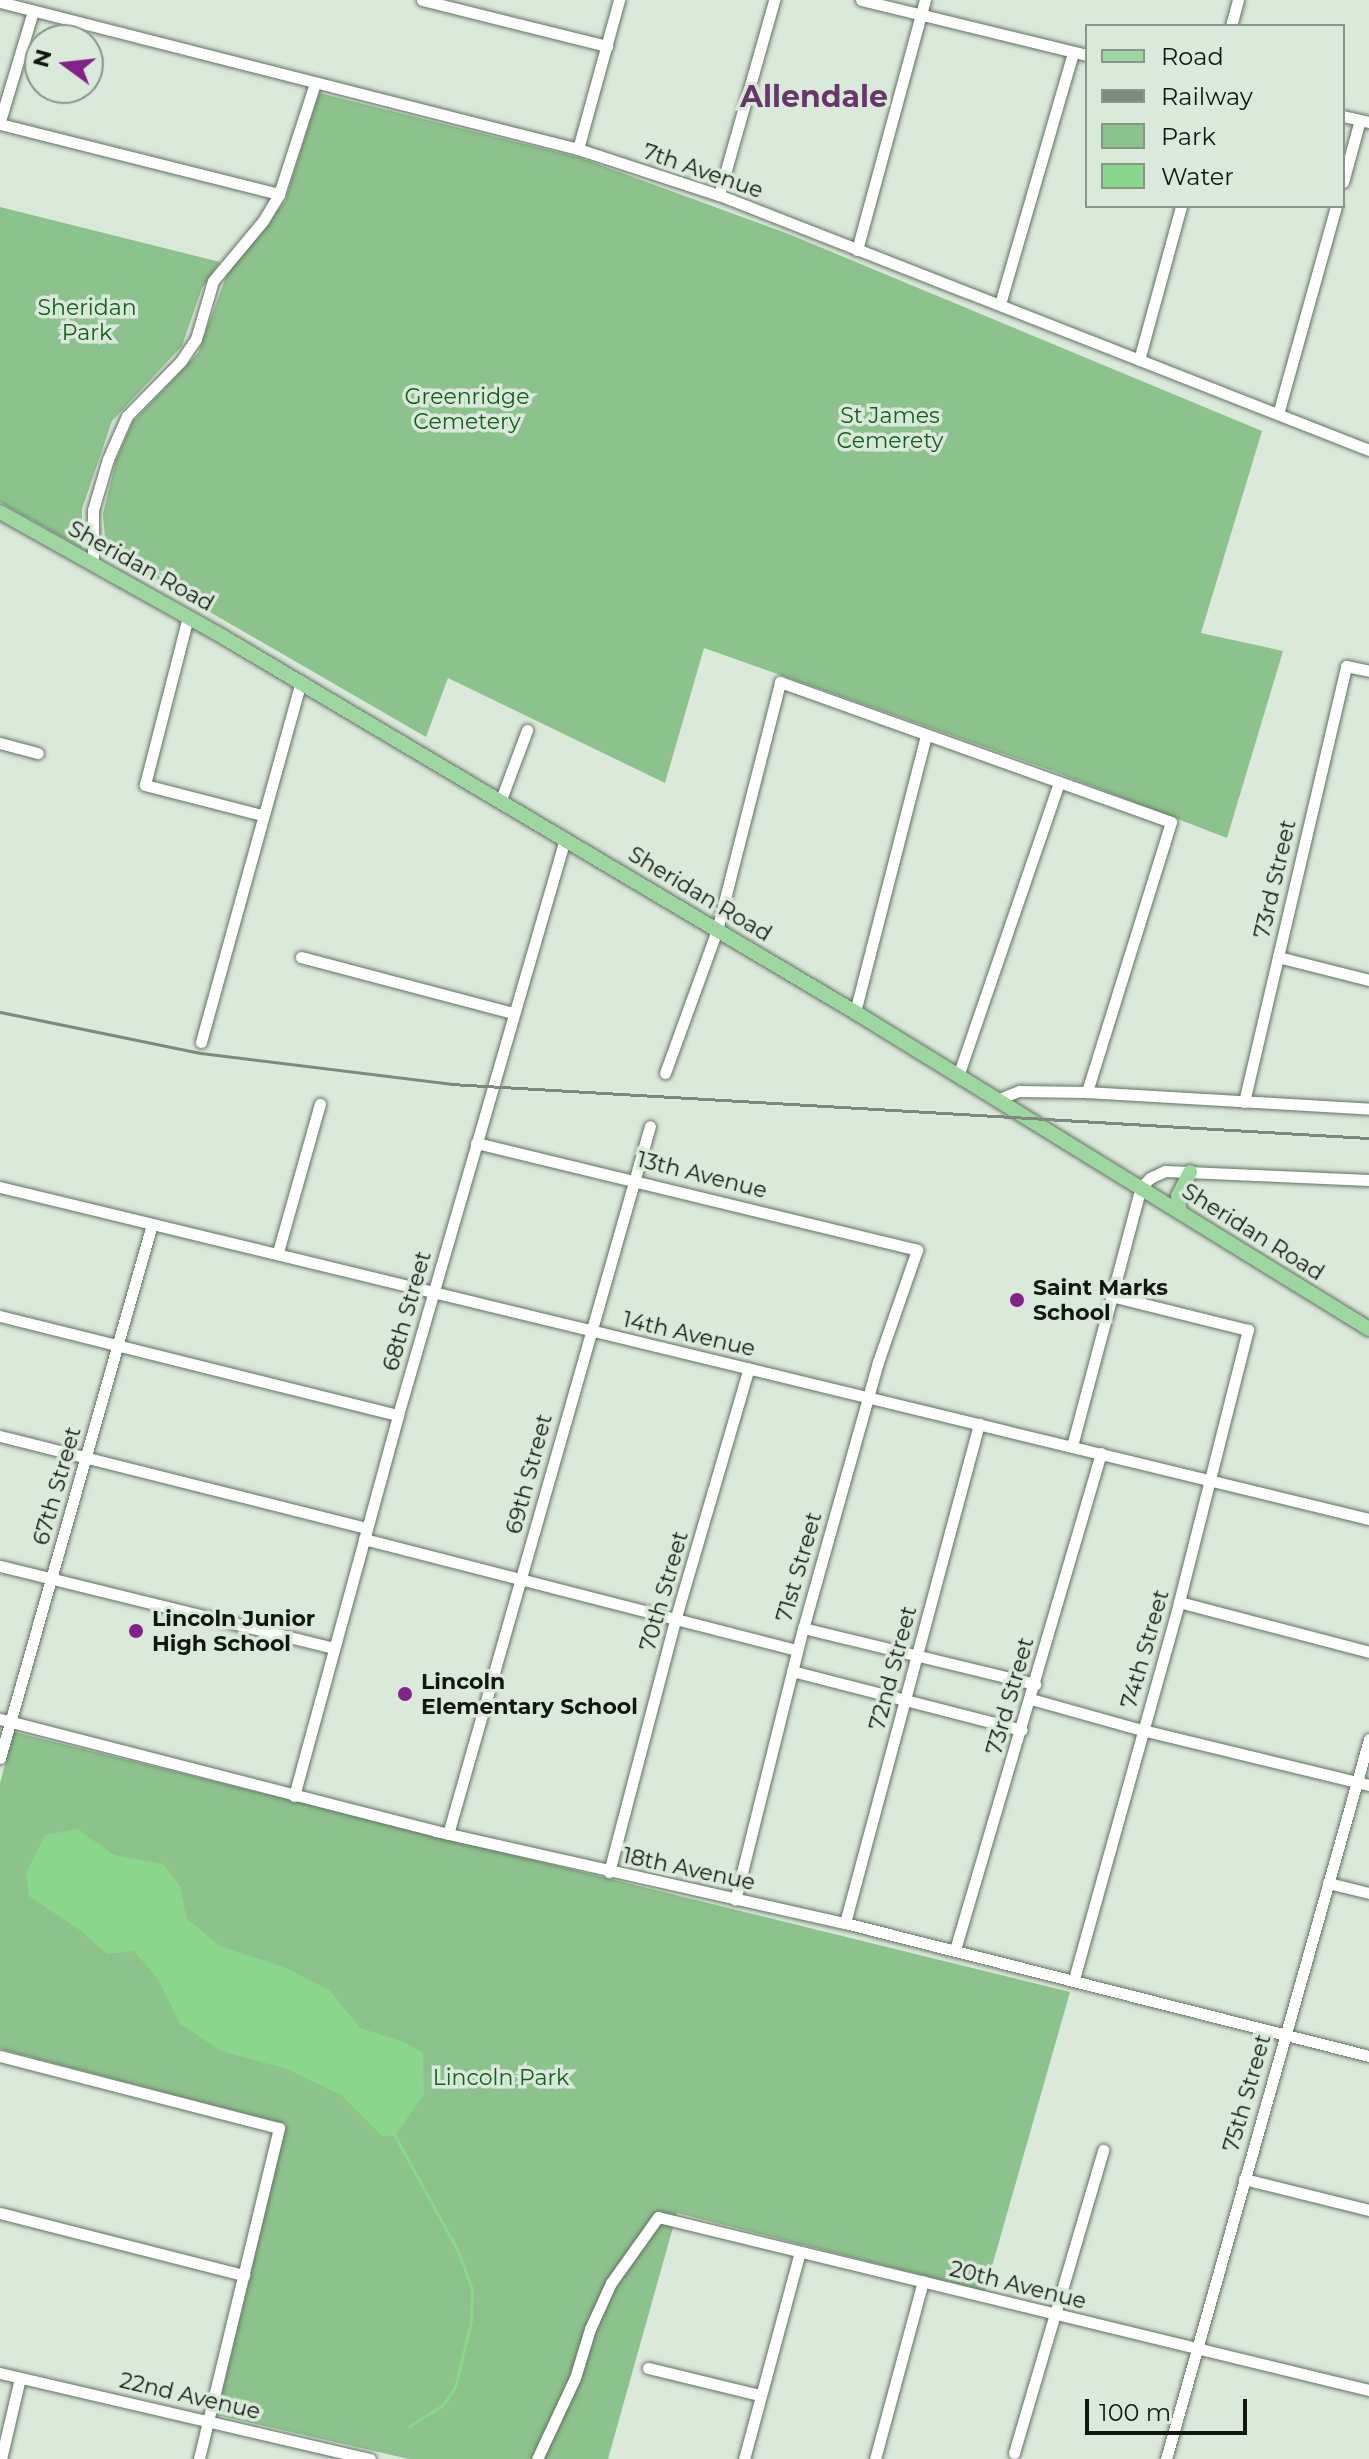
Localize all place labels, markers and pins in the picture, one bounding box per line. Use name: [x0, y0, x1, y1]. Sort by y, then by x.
place label: Saint Marks School: [1033, 1274, 1168, 1326]
marker: Saint Marks School: [1008, 1291, 1026, 1309]
place label: Lincoln Junior High School: [152, 1605, 315, 1656]
marker: Lincoln Junior High School: [127, 1622, 145, 1640]
place label: Lincoln Elementary School: [421, 1668, 638, 1720]
marker: Lincoln Elementary School: [396, 1685, 414, 1703]

